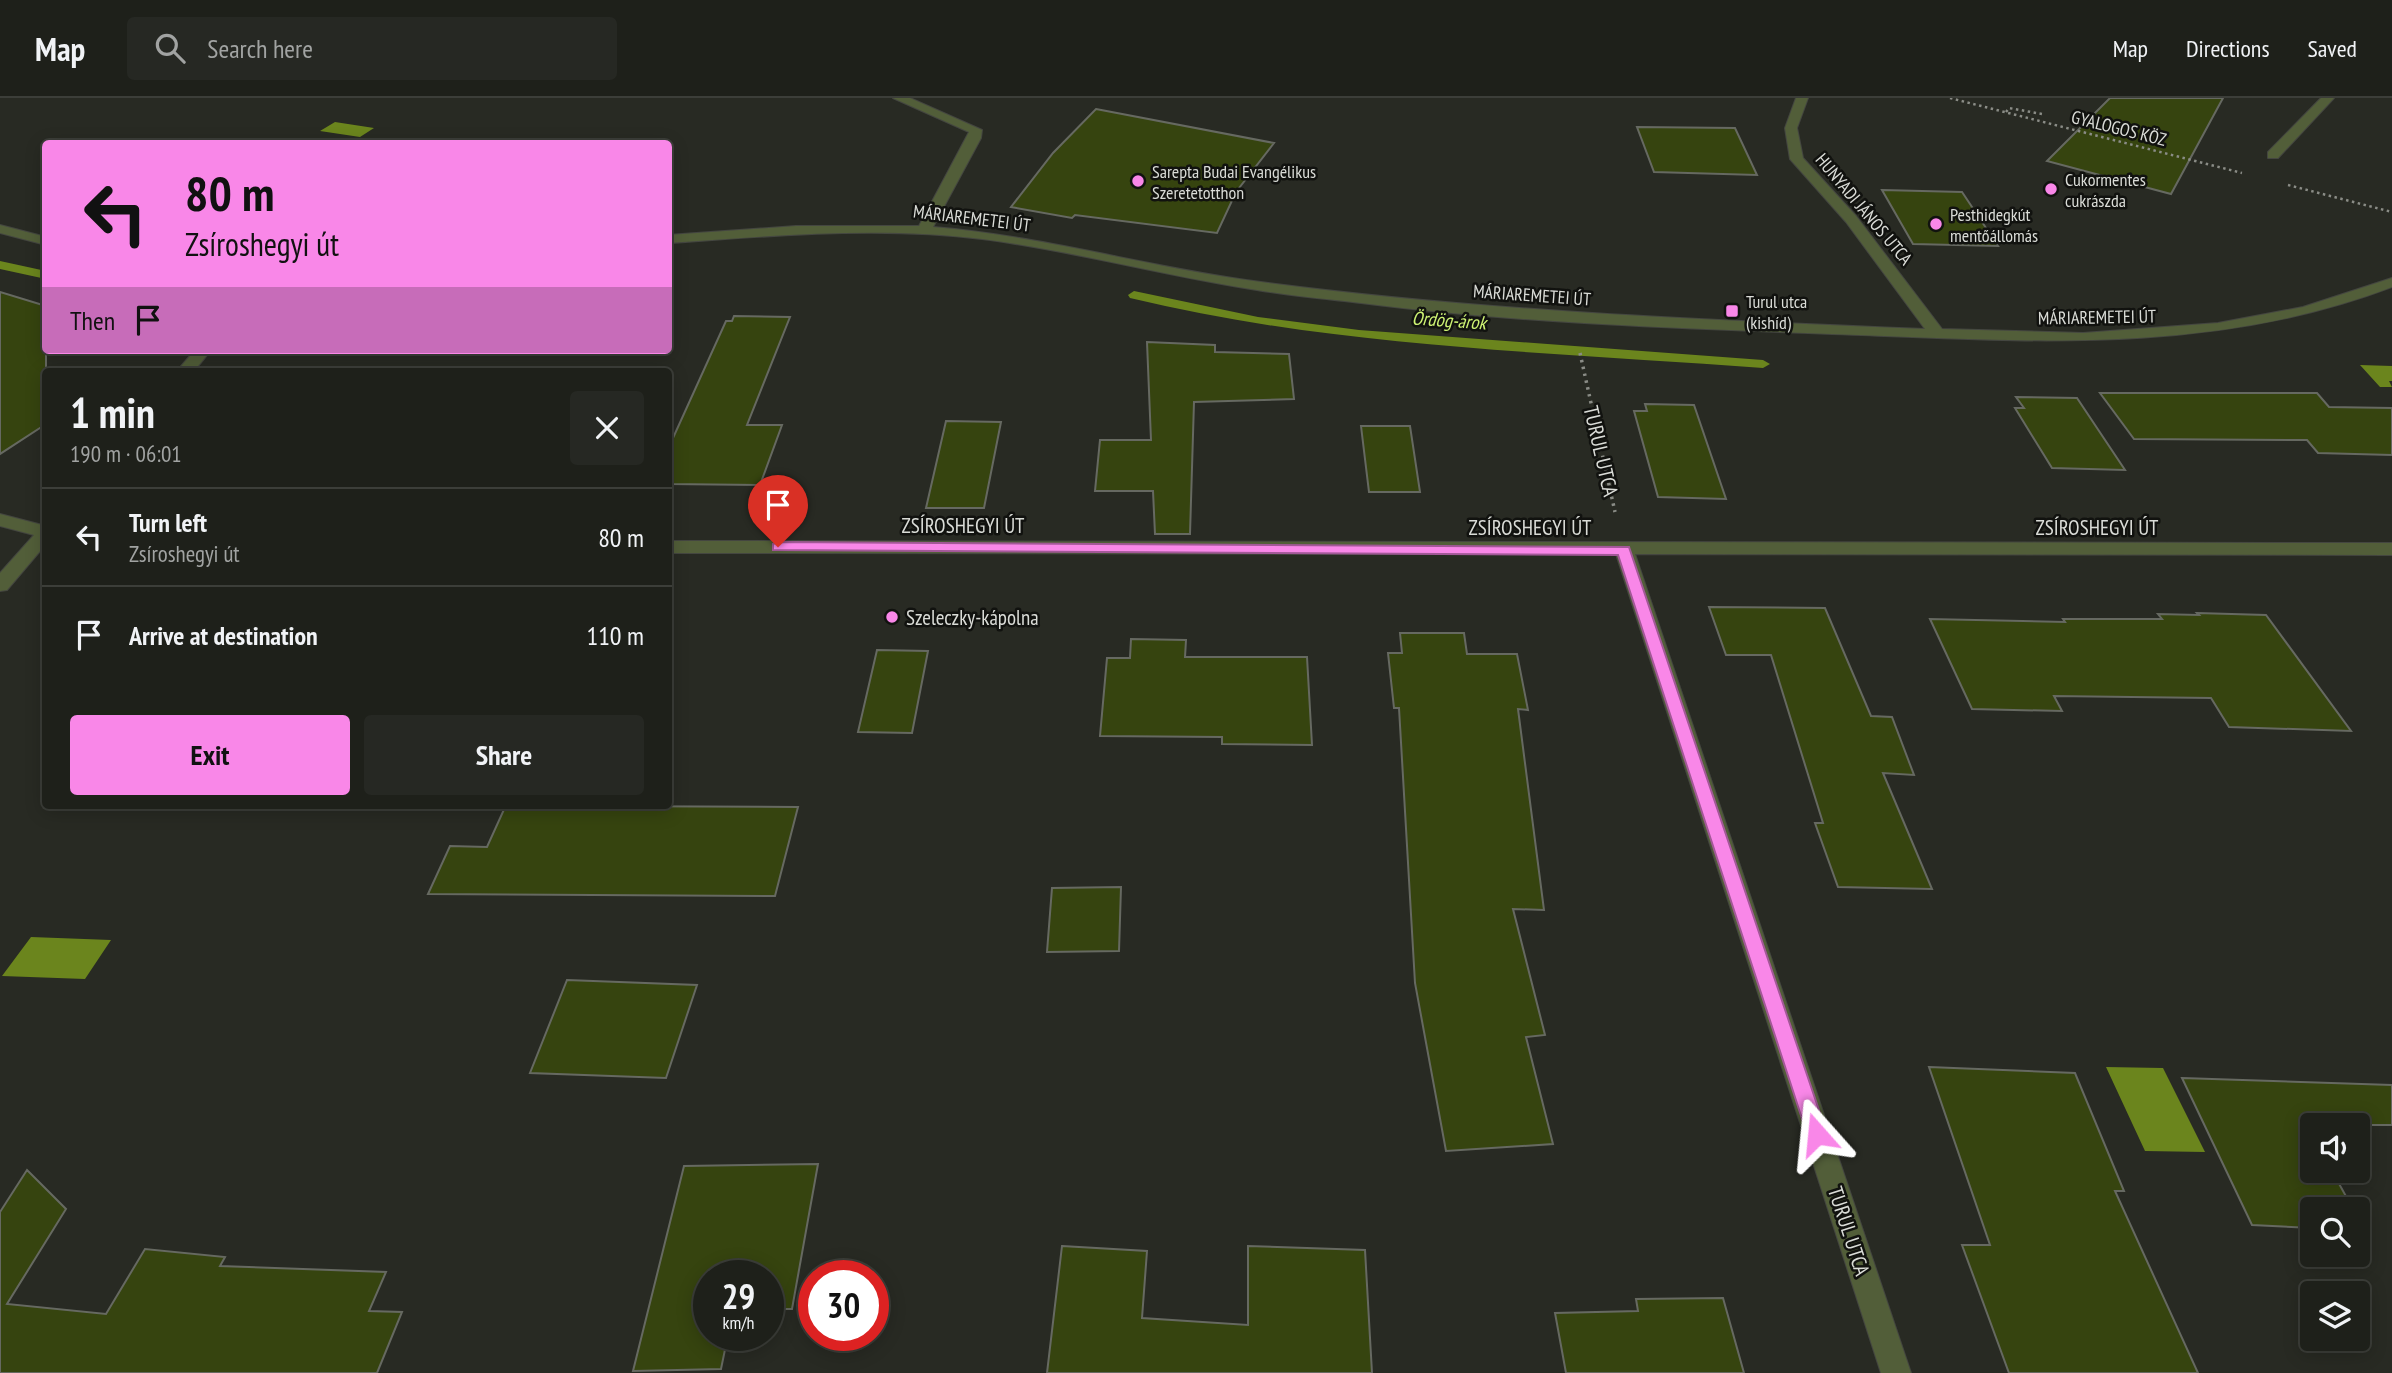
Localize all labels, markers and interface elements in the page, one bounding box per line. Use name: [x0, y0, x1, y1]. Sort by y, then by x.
search box: [127, 17, 617, 80]
text: Map: [35, 27, 85, 70]
icon: search: [151, 29, 189, 67]
text: Search here: [207, 32, 313, 65]
text: Map: [2113, 33, 2148, 64]
text: Directions: [2186, 33, 2270, 64]
text: Saved: [2308, 33, 2357, 64]
street label: GYALOGOS KÖZ: [2069, 105, 2169, 151]
street label: HUNYADI JÁNOS UTCA: [1811, 148, 1918, 270]
place label: Sarepta Budai Evangélikus Szeretetotthon: [1152, 160, 1316, 204]
text: 80 m: [185, 161, 274, 225]
icon: left: [70, 168, 161, 259]
place label: Cukormentes cukrászda: [2065, 168, 2146, 212]
marker: Sarepta Budai Evangélikus Szeretetotthon: [1130, 173, 1146, 189]
marker: Cukormentes cukrászda: [2043, 181, 2059, 197]
street label: MÁRIAREMETEI ÚT: [912, 199, 1032, 237]
place label: Pesthidegkút mentőállomás: [1950, 203, 2038, 247]
marker: Pesthidegkút mentőállomás: [1928, 216, 1944, 232]
text: Zsíroshegyi út: [185, 223, 339, 265]
street label: MÁRIAREMETEI ÚT: [1472, 279, 1592, 311]
place label: Turul utca (kishíd): [1746, 290, 1807, 334]
icon: arrive: [129, 301, 167, 339]
marker: Turul utca (kishíd): [1724, 303, 1740, 319]
text: Then: [70, 304, 115, 337]
street label: MÁRIAREMETEI ÚT: [2038, 304, 2156, 330]
water label: Ördög-árok: [1411, 305, 1489, 335]
text: 1 min: [70, 385, 155, 440]
button: close: [570, 391, 644, 465]
street label: TURUL UTCA: [1577, 403, 1625, 499]
text: 190 m · 06:01: [70, 439, 182, 468]
pin: [748, 475, 808, 547]
icon: arrive: [759, 486, 797, 524]
text: Turn left: [129, 506, 207, 539]
street label: ZSÍROSHEGYI ÚT: [902, 512, 1025, 539]
street label: ZSÍROSHEGYI ÚT: [1469, 514, 1592, 541]
street label: ZSÍROSHEGYI ÚT: [2036, 514, 2159, 541]
icon: left: [70, 518, 108, 556]
text: 80 m: [598, 521, 644, 554]
text: Zsíroshegyi út: [129, 539, 240, 568]
place label: Szeleczky-kápolna: [906, 604, 1039, 631]
marker: Szeleczky-kápolna: [884, 609, 900, 625]
icon: arrive: [70, 616, 108, 654]
text: Arrive at destination: [129, 619, 318, 652]
text: 110 m: [586, 619, 644, 652]
button: Exit: [70, 715, 350, 795]
button: Share: [364, 715, 644, 795]
position arrow: [1780, 1097, 1854, 1171]
map controls: [2300, 1113, 2370, 1351]
button: sound: [2300, 1113, 2370, 1183]
street label: TURUL UTCA: [1822, 1183, 1876, 1279]
button: search: [2300, 1197, 2370, 1267]
speed limit sign: 30: [798, 1260, 889, 1351]
text: 29: [722, 1273, 755, 1319]
button: layers: [2300, 1281, 2370, 1351]
text: km/h: [723, 1311, 754, 1334]

